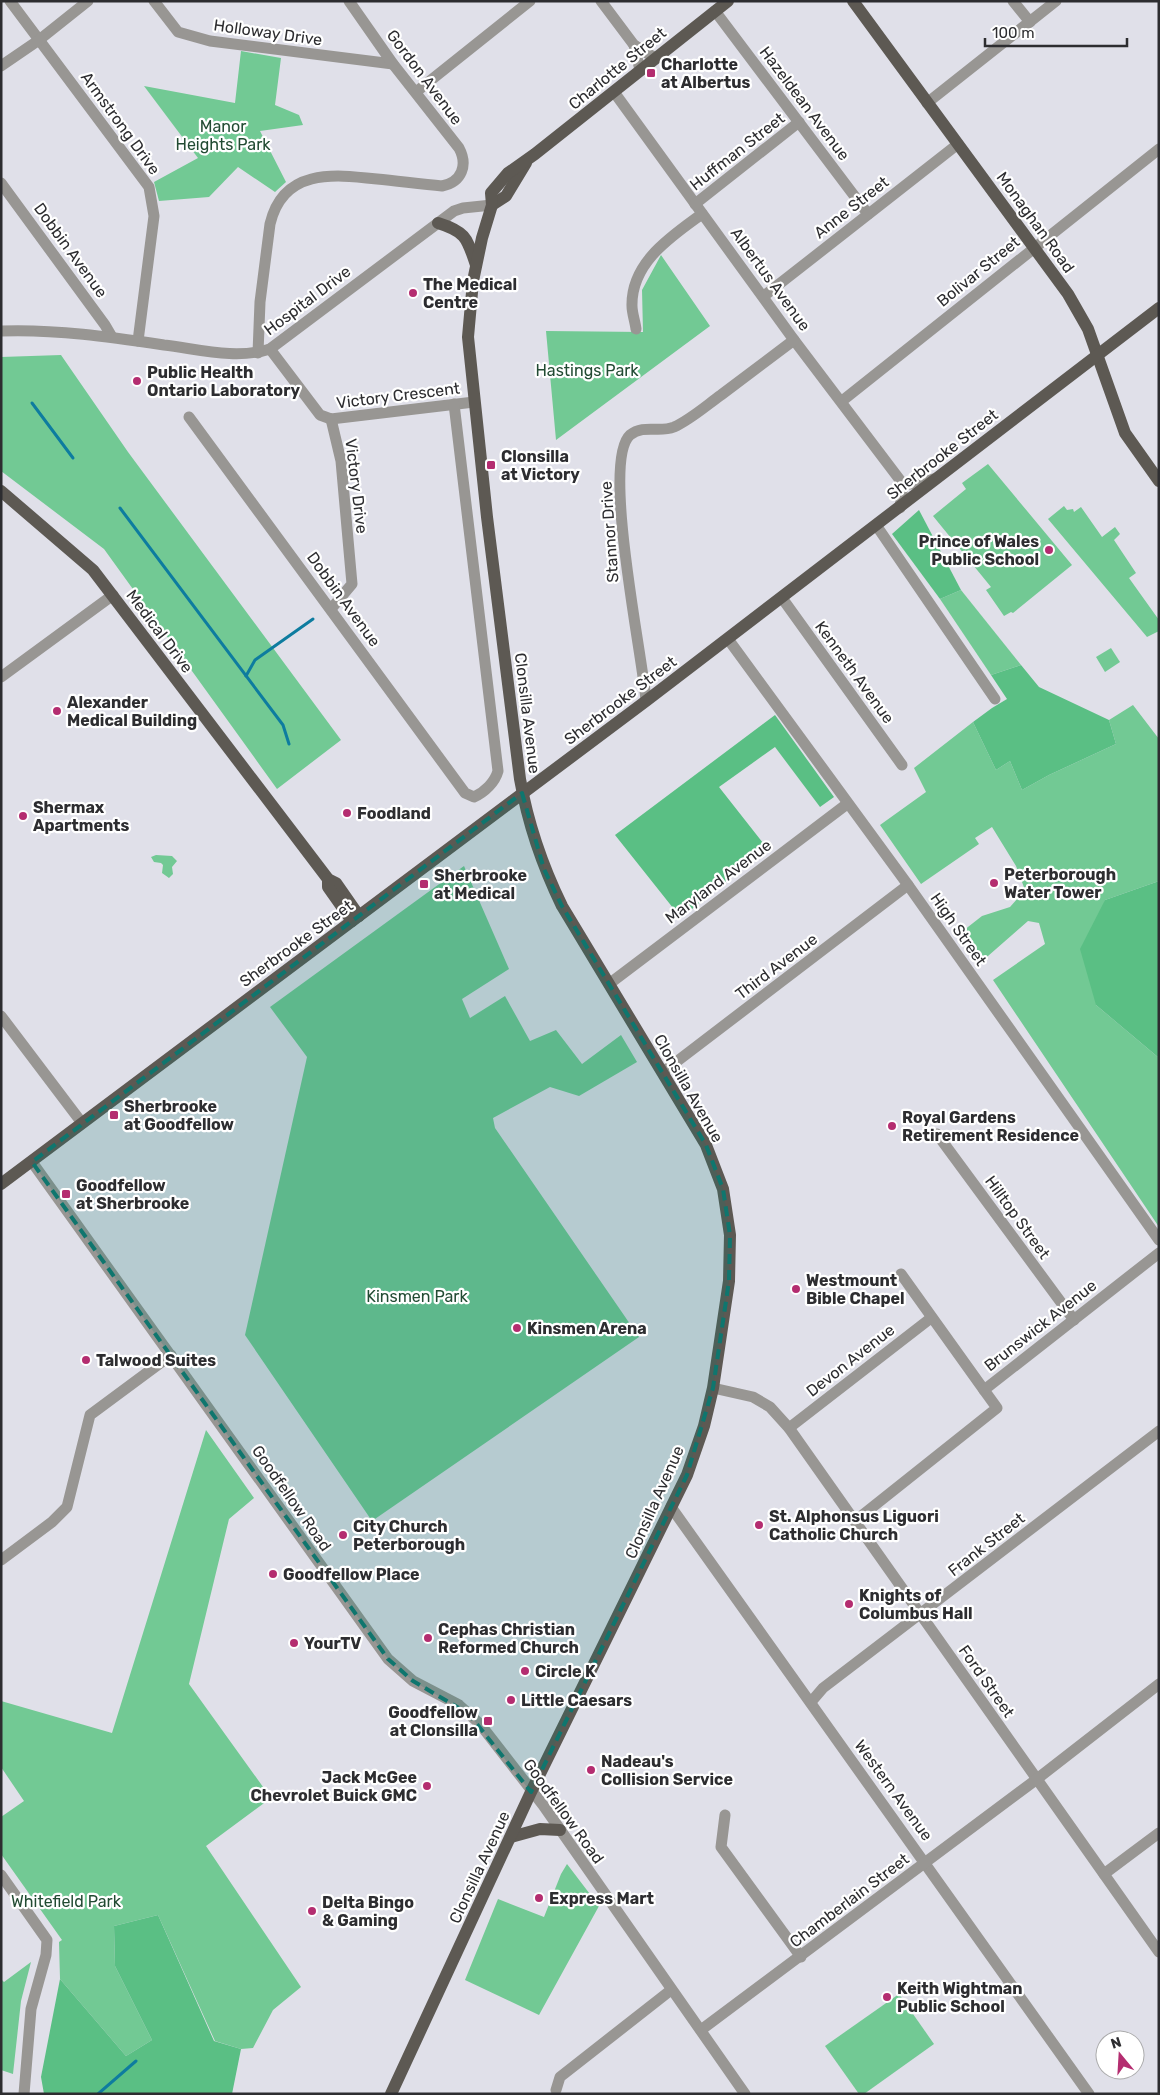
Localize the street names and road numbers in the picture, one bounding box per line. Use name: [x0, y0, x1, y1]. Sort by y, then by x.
street label: Holloway Drive: [212, 15, 323, 50]
street label: Charlotte Street: [565, 23, 670, 114]
street label: Gordon Avenue: [383, 26, 466, 129]
street label: Hazeldean Avenue: [756, 43, 854, 164]
street label: Armstrong Drive: [77, 68, 164, 178]
street label: Huffman Street: [686, 108, 788, 194]
street label: Monaghan Road: [993, 168, 1079, 276]
street label: Anne Street: [810, 172, 892, 242]
street label: Dobbin Avenue: [30, 199, 111, 301]
street label: Albertus Avenue: [727, 224, 814, 335]
street label: Bolivar Street: [933, 232, 1024, 311]
street label: Hospital Drive: [260, 262, 354, 339]
street label: Victory Crescent: [335, 378, 461, 413]
street label: Sherbrooke Street: [883, 405, 1002, 504]
street label: Victory Drive: [341, 438, 372, 535]
street label: Stannor Drive: [596, 481, 623, 583]
street label: Dobbin Avenue: [303, 548, 384, 650]
street label: Medical Drive: [122, 586, 197, 677]
street label: Kenneth Avenue: [811, 617, 898, 727]
street label: Clonsilla Avenue: [511, 652, 544, 775]
street label: Sherbrooke Street: [560, 652, 680, 749]
street label: Maryland Avenue: [662, 835, 775, 927]
street label: High Street: [926, 889, 991, 969]
street label: Sherbrooke Street: [236, 896, 357, 991]
street label: Third Avenue: [732, 929, 821, 1003]
street label: Clonsilla Avenue: [650, 1031, 727, 1146]
street label: Hilltop Street: [981, 1172, 1054, 1263]
street label: Brunswick Avenue: [980, 1276, 1100, 1375]
street label: Devon Avenue: [802, 1320, 898, 1401]
street label: Goodfellow Road: [248, 1442, 335, 1555]
street label: Clonsilla Avenue: [621, 1443, 688, 1562]
street label: Frank Street: [944, 1509, 1028, 1580]
street label: Ford Street: [955, 1641, 1018, 1721]
street label: Western Avenue: [851, 1736, 937, 1844]
street label: Goodfellow Road: [519, 1755, 608, 1867]
street label: Clonsilla Avenue: [445, 1808, 514, 1926]
street label: Chamberlain Street: [786, 1849, 913, 1951]

